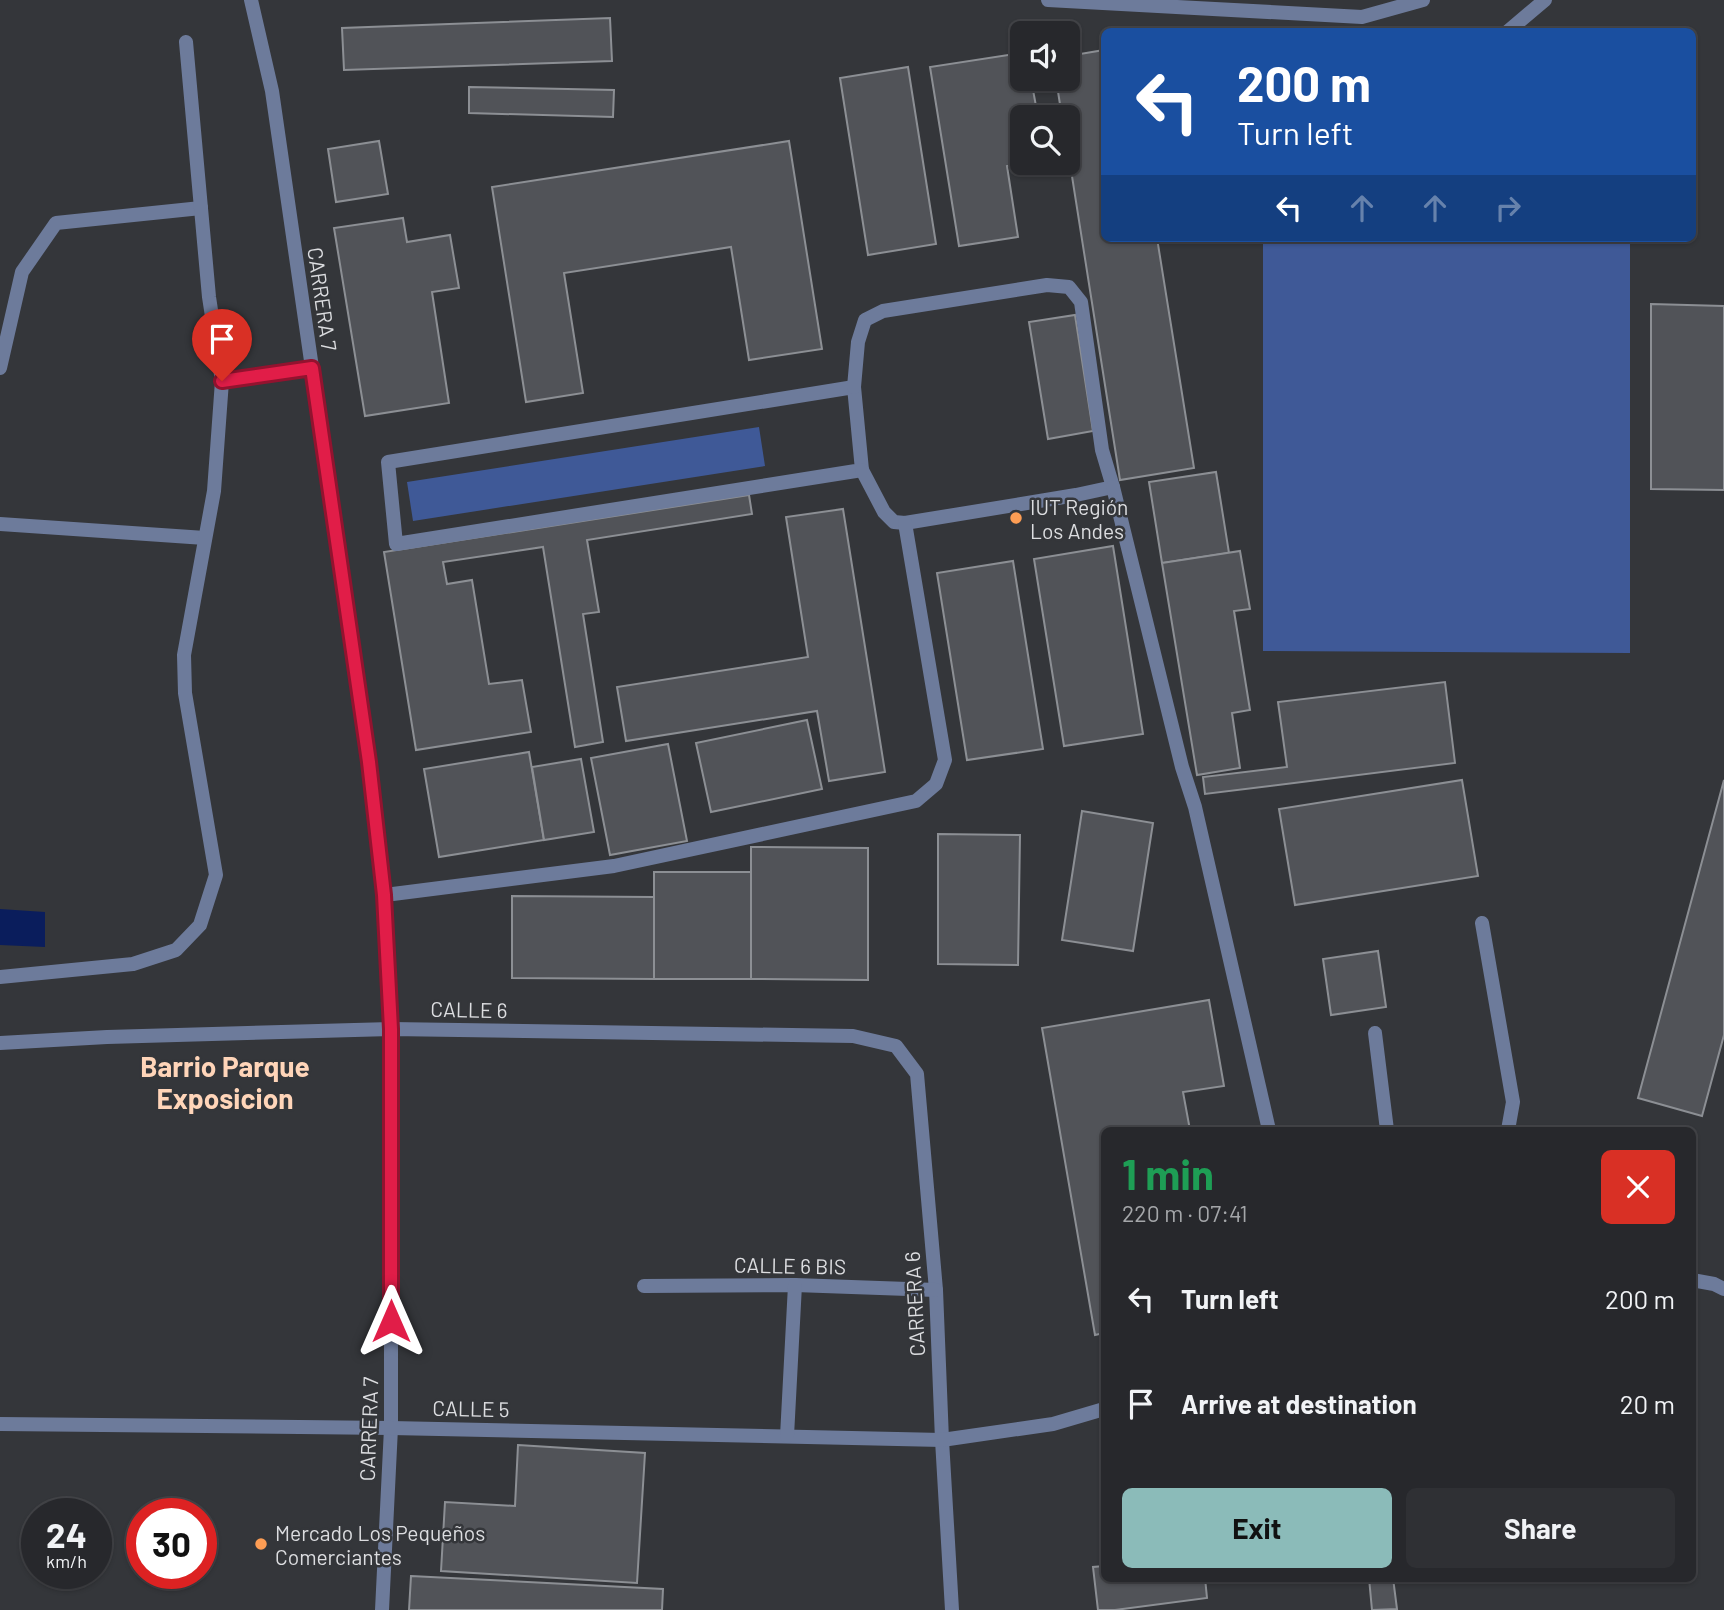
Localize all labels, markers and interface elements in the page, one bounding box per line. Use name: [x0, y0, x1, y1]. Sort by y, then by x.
map controls: [1010, 21, 1080, 175]
button: sound: [1010, 21, 1080, 91]
text: 200 m: [1237, 53, 1371, 112]
icon: left: [1122, 56, 1213, 147]
button: search: [1010, 105, 1080, 175]
text: Turn left: [1237, 113, 1354, 151]
icon: left: [1270, 189, 1308, 227]
icon: ahead: [1343, 189, 1381, 227]
icon: ahead: [1416, 189, 1454, 227]
icon: right: [1489, 189, 1527, 227]
street label: CARRERA 7: [303, 246, 343, 352]
pin: [192, 309, 252, 381]
icon: arrive: [203, 320, 241, 358]
place label: IUT Región Los Andes: [1030, 494, 1128, 543]
marker: IUT Región Los Andes: [1008, 510, 1024, 526]
street label: CALLE 6: [430, 996, 508, 1022]
district label: Barrio Parque Exposicion: [140, 1049, 310, 1115]
text: 1 min: [1122, 1148, 1214, 1198]
button: close: [1601, 1150, 1675, 1224]
text: 220 m · 07:41: [1122, 1199, 1248, 1227]
street label: CARRERA 6: [899, 1251, 929, 1357]
street label: CALLE 6 BIS: [734, 1252, 846, 1278]
icon: left: [1122, 1280, 1160, 1318]
text: Turn left: [1181, 1283, 1279, 1314]
text: 200 m: [1605, 1283, 1675, 1314]
position arrow: [354, 1284, 428, 1358]
street label: CARRERA 7: [354, 1376, 382, 1482]
icon: arrive: [1122, 1385, 1160, 1423]
text: Arrive at destination: [1181, 1388, 1417, 1419]
text: 20 m: [1620, 1388, 1675, 1419]
street label: CALLE 5: [432, 1395, 510, 1421]
button: Exit: [1122, 1488, 1392, 1568]
button: Share: [1406, 1488, 1675, 1568]
speed limit sign: 30: [126, 1498, 217, 1589]
text: 24: [46, 1513, 87, 1555]
place label: Mercado Los Pequeños Comerciantes: [275, 1520, 485, 1569]
marker: Mercado Los Pequeños Comerciantes: [253, 1536, 269, 1552]
text: km/h: [46, 1550, 87, 1572]

